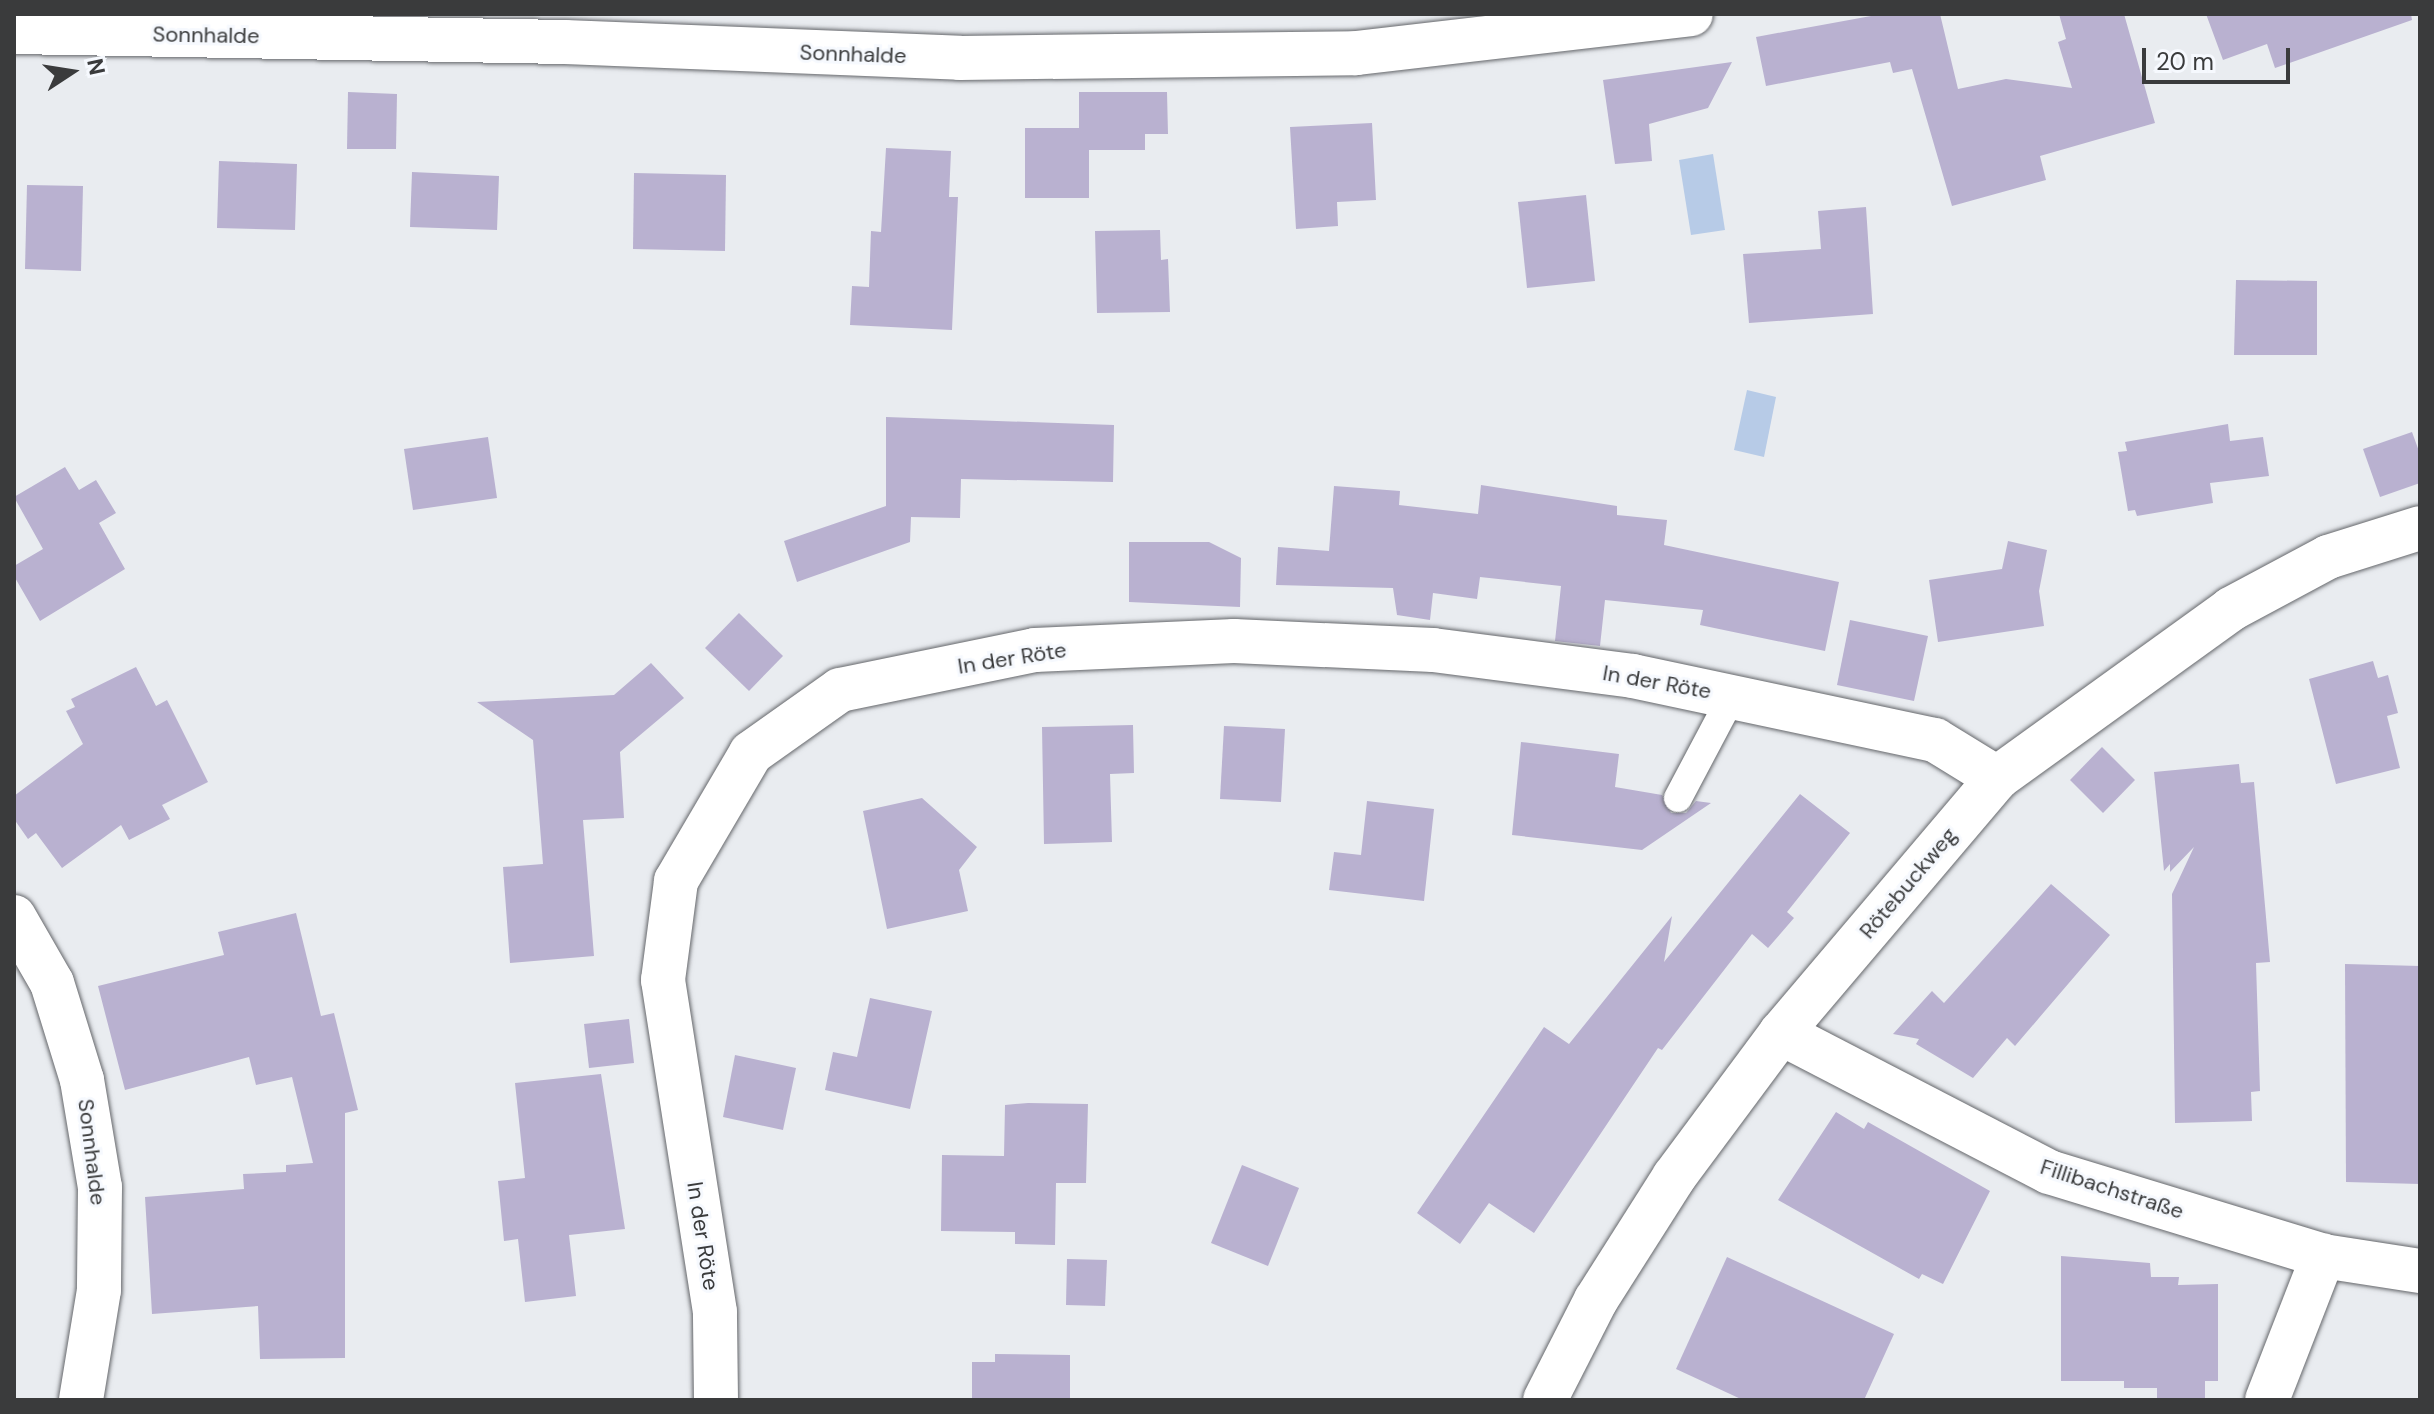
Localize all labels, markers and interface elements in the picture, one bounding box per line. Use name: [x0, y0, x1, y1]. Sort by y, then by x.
street label: Sonnhalde: [152, 21, 260, 49]
north arrow: [32, 32, 112, 112]
scale bar: [2146, 32, 2294, 82]
street label: Sonnhalde: [799, 39, 907, 69]
text: 20 m: [2156, 46, 2214, 77]
text: N: [80, 56, 112, 78]
street label: In der Röte: [956, 636, 1068, 680]
street label: In der Röte: [1601, 659, 1713, 705]
street label: Rötebuckweg: [1854, 822, 1962, 944]
street label: Sonnhalde: [72, 1097, 112, 1207]
street label: Fillibachstraße: [2037, 1153, 2187, 1225]
street label: In der Röte: [681, 1180, 725, 1292]

